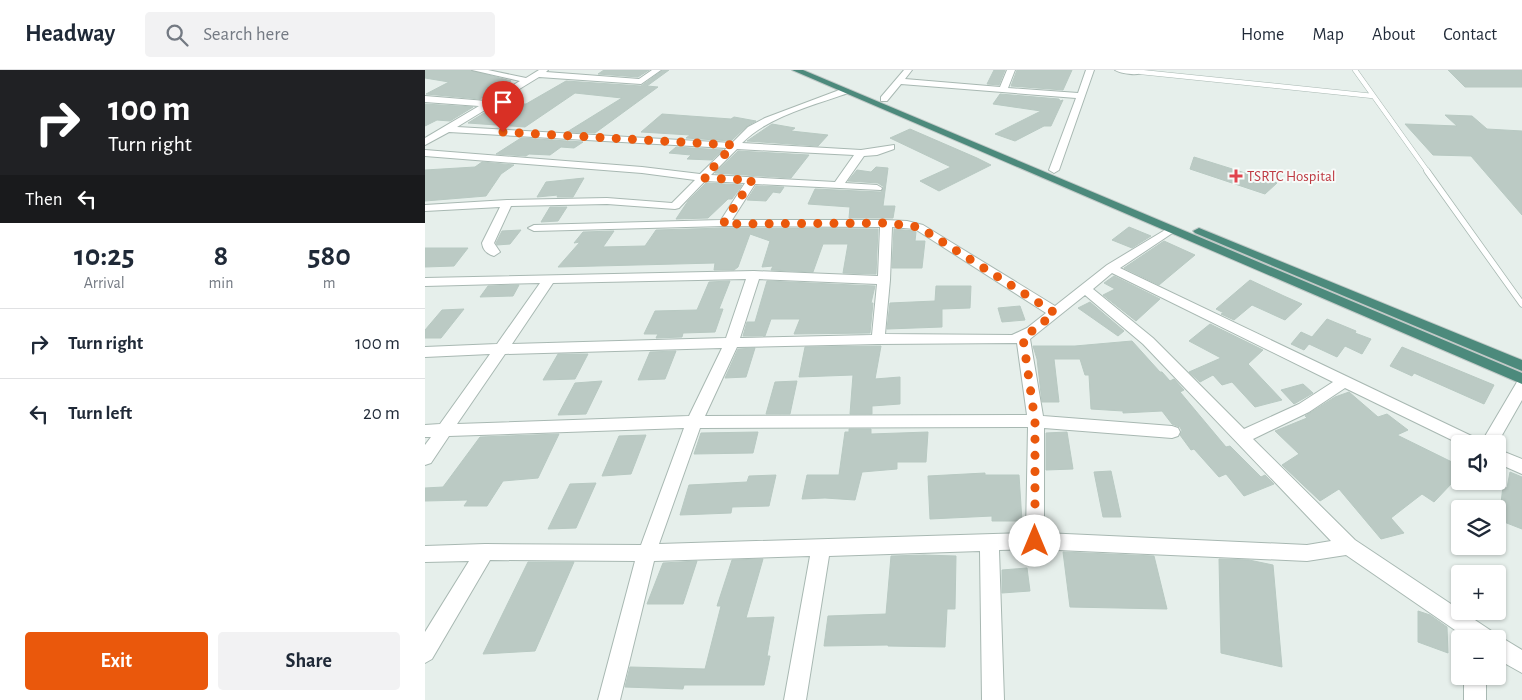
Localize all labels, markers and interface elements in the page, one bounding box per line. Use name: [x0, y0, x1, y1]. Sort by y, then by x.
search box: [145, 12, 495, 57]
icon: search: [163, 21, 191, 49]
text: Headway: [25, 22, 115, 46]
text: Search here: [203, 25, 289, 44]
text: Home: [1241, 26, 1284, 44]
text: Map: [1312, 26, 1344, 44]
text: About: [1372, 26, 1415, 44]
text: Contact: [1443, 26, 1497, 44]
pin: [482, 81, 524, 132]
icon: arrive: [489, 88, 517, 116]
icon: right: [25, 90, 90, 155]
text: 100 m: [108, 92, 191, 127]
text: Turn right: [108, 133, 192, 155]
marker: TSRTC Hospital: [1229, 169, 1243, 183]
place label: TSRTC Hospital: [1247, 169, 1336, 184]
icon: left: [73, 185, 101, 213]
text: Then: [25, 190, 63, 209]
text: 10:25: [74, 241, 134, 271]
text: 8: [214, 241, 228, 271]
text: 580: [308, 241, 351, 271]
text: Arrival: [84, 275, 125, 291]
text: min: [209, 275, 233, 291]
text: m: [323, 275, 336, 291]
icon: right: [25, 330, 53, 358]
text: Turn right: [68, 334, 143, 353]
text: 100 m: [355, 334, 400, 353]
icon: left: [25, 400, 53, 428]
text: Turn left: [68, 404, 132, 423]
text: 20 m: [363, 404, 400, 423]
map controls: [1451, 435, 1506, 685]
button: sound: [1451, 435, 1506, 490]
button: layers: [1451, 500, 1506, 555]
position arrow: [1008, 514, 1060, 566]
button: +: [1451, 565, 1506, 620]
button: −: [1451, 630, 1506, 685]
button: Exit: [25, 632, 208, 690]
button: Share: [218, 632, 400, 690]

